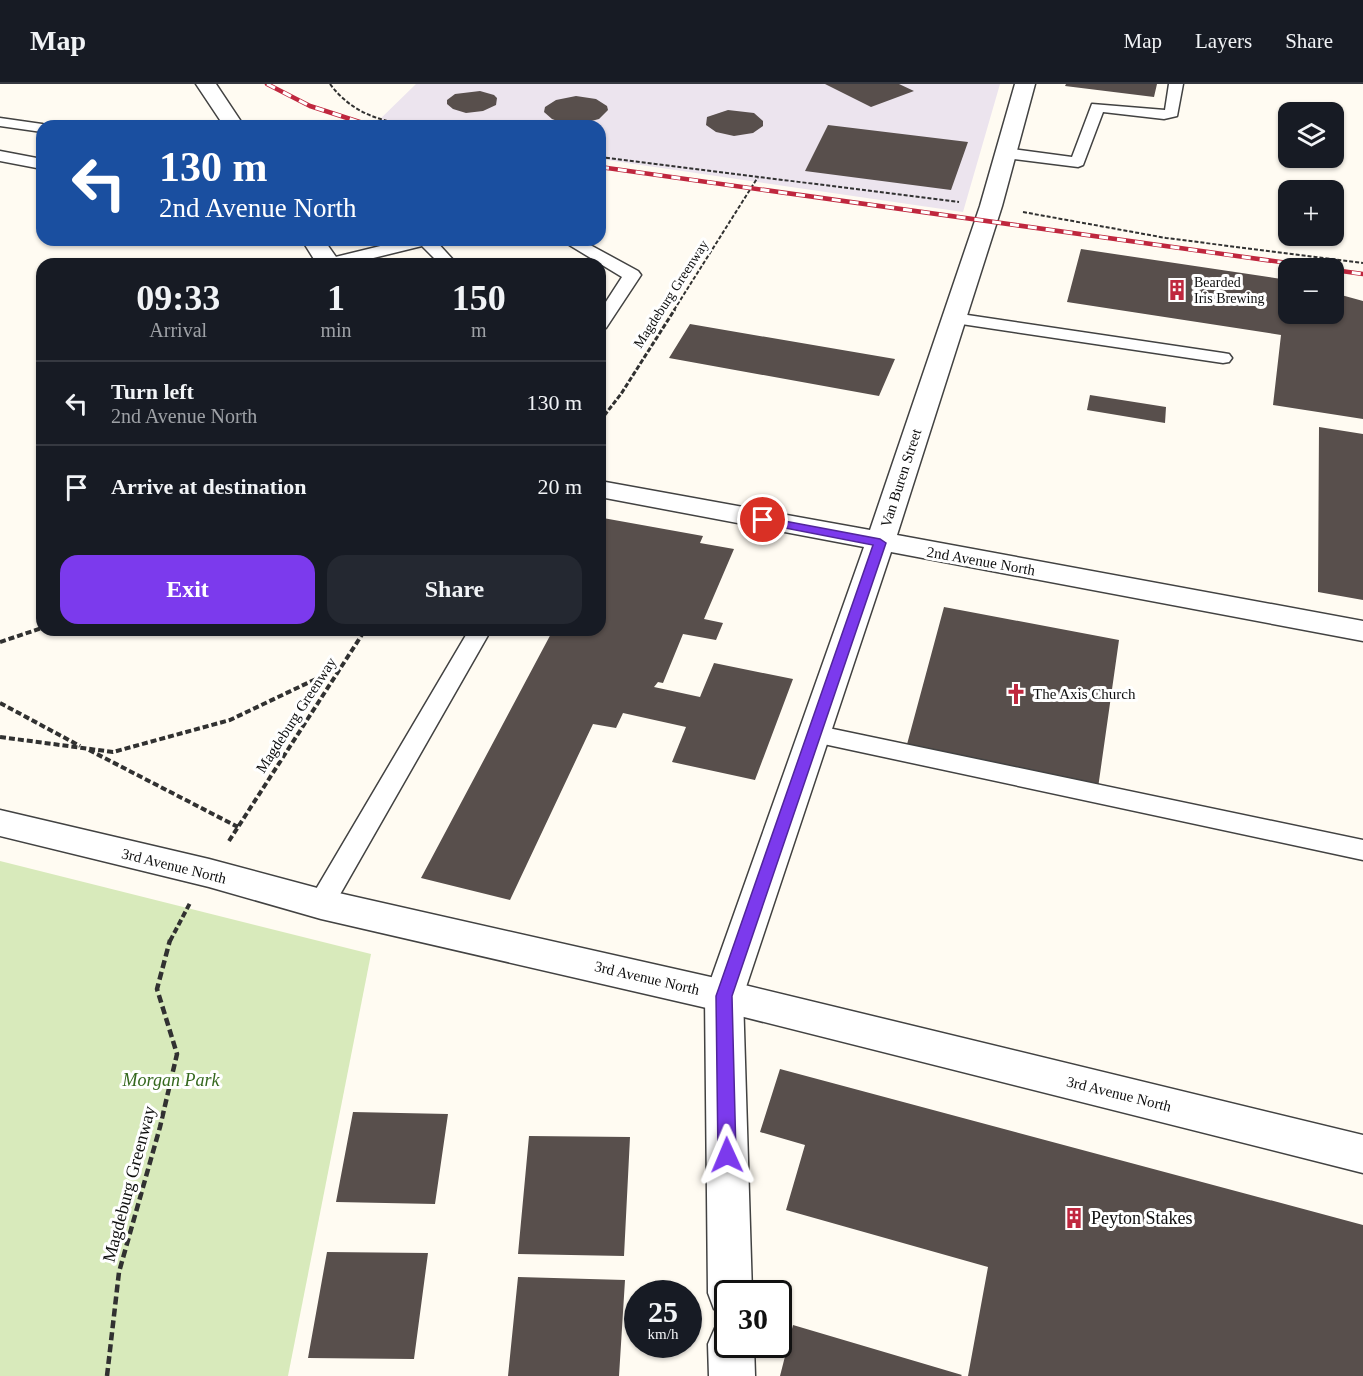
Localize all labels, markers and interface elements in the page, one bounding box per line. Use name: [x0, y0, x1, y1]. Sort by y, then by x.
text: Map: [30, 25, 86, 56]
text: Map: [1124, 29, 1162, 53]
text: Layers: [1195, 29, 1252, 53]
text: Share: [1285, 29, 1333, 53]
map controls: [1278, 102, 1344, 324]
button: layers: [1278, 102, 1344, 168]
icon: left: [60, 144, 138, 222]
text: 130 m: [159, 144, 268, 190]
button: +: [1278, 180, 1344, 246]
text: 2nd Avenue North: [159, 193, 356, 223]
street label: Magdeburg Greenway: [631, 237, 711, 351]
button: −: [1278, 258, 1344, 324]
place label: Bearded Iris Brewing: [1194, 275, 1264, 306]
text: 09:33: [136, 278, 220, 318]
text: 1: [327, 278, 345, 318]
text: 150: [452, 278, 506, 318]
building icon: Bearded Iris Brewing: [1165, 278, 1189, 302]
text: Arrival: [149, 319, 207, 341]
text: min: [320, 319, 352, 341]
text: m: [471, 319, 487, 341]
text: Turn left: [111, 379, 194, 404]
icon: left: [60, 387, 93, 420]
text: 130 m: [526, 390, 582, 415]
text: 2nd Avenue North: [111, 405, 257, 427]
street label: Van Buren Street: [878, 426, 925, 529]
icon: arrive: [60, 471, 93, 504]
text: Arrive at destination: [111, 474, 307, 499]
text: 20 m: [537, 474, 582, 499]
pin: [737, 494, 788, 545]
icon: arrive: [746, 503, 779, 536]
street label: 2nd Avenue North: [926, 544, 1037, 578]
button: Exit: [60, 555, 315, 624]
button: Share: [327, 555, 582, 624]
street label: Magdeburg Greenway: [253, 654, 340, 776]
church icon: The Axis Church: [1004, 682, 1028, 706]
place label: The Axis Church: [1033, 686, 1136, 702]
street label: 3rd Avenue North: [120, 845, 228, 887]
street label: 3rd Avenue North: [593, 958, 702, 998]
park label: Morgan Park: [122, 1070, 220, 1090]
street label: 3rd Avenue North: [1065, 1073, 1173, 1115]
street label: Magdeburg Greenway: [98, 1104, 160, 1264]
position arrow: [695, 1123, 759, 1187]
building icon: Peyton Stakes: [1062, 1206, 1086, 1230]
place label: Peyton Stakes: [1091, 1208, 1193, 1228]
speed limit sign: 30: [714, 1280, 792, 1358]
text: 25: [648, 1295, 678, 1328]
text: km/h: [648, 1326, 678, 1342]

